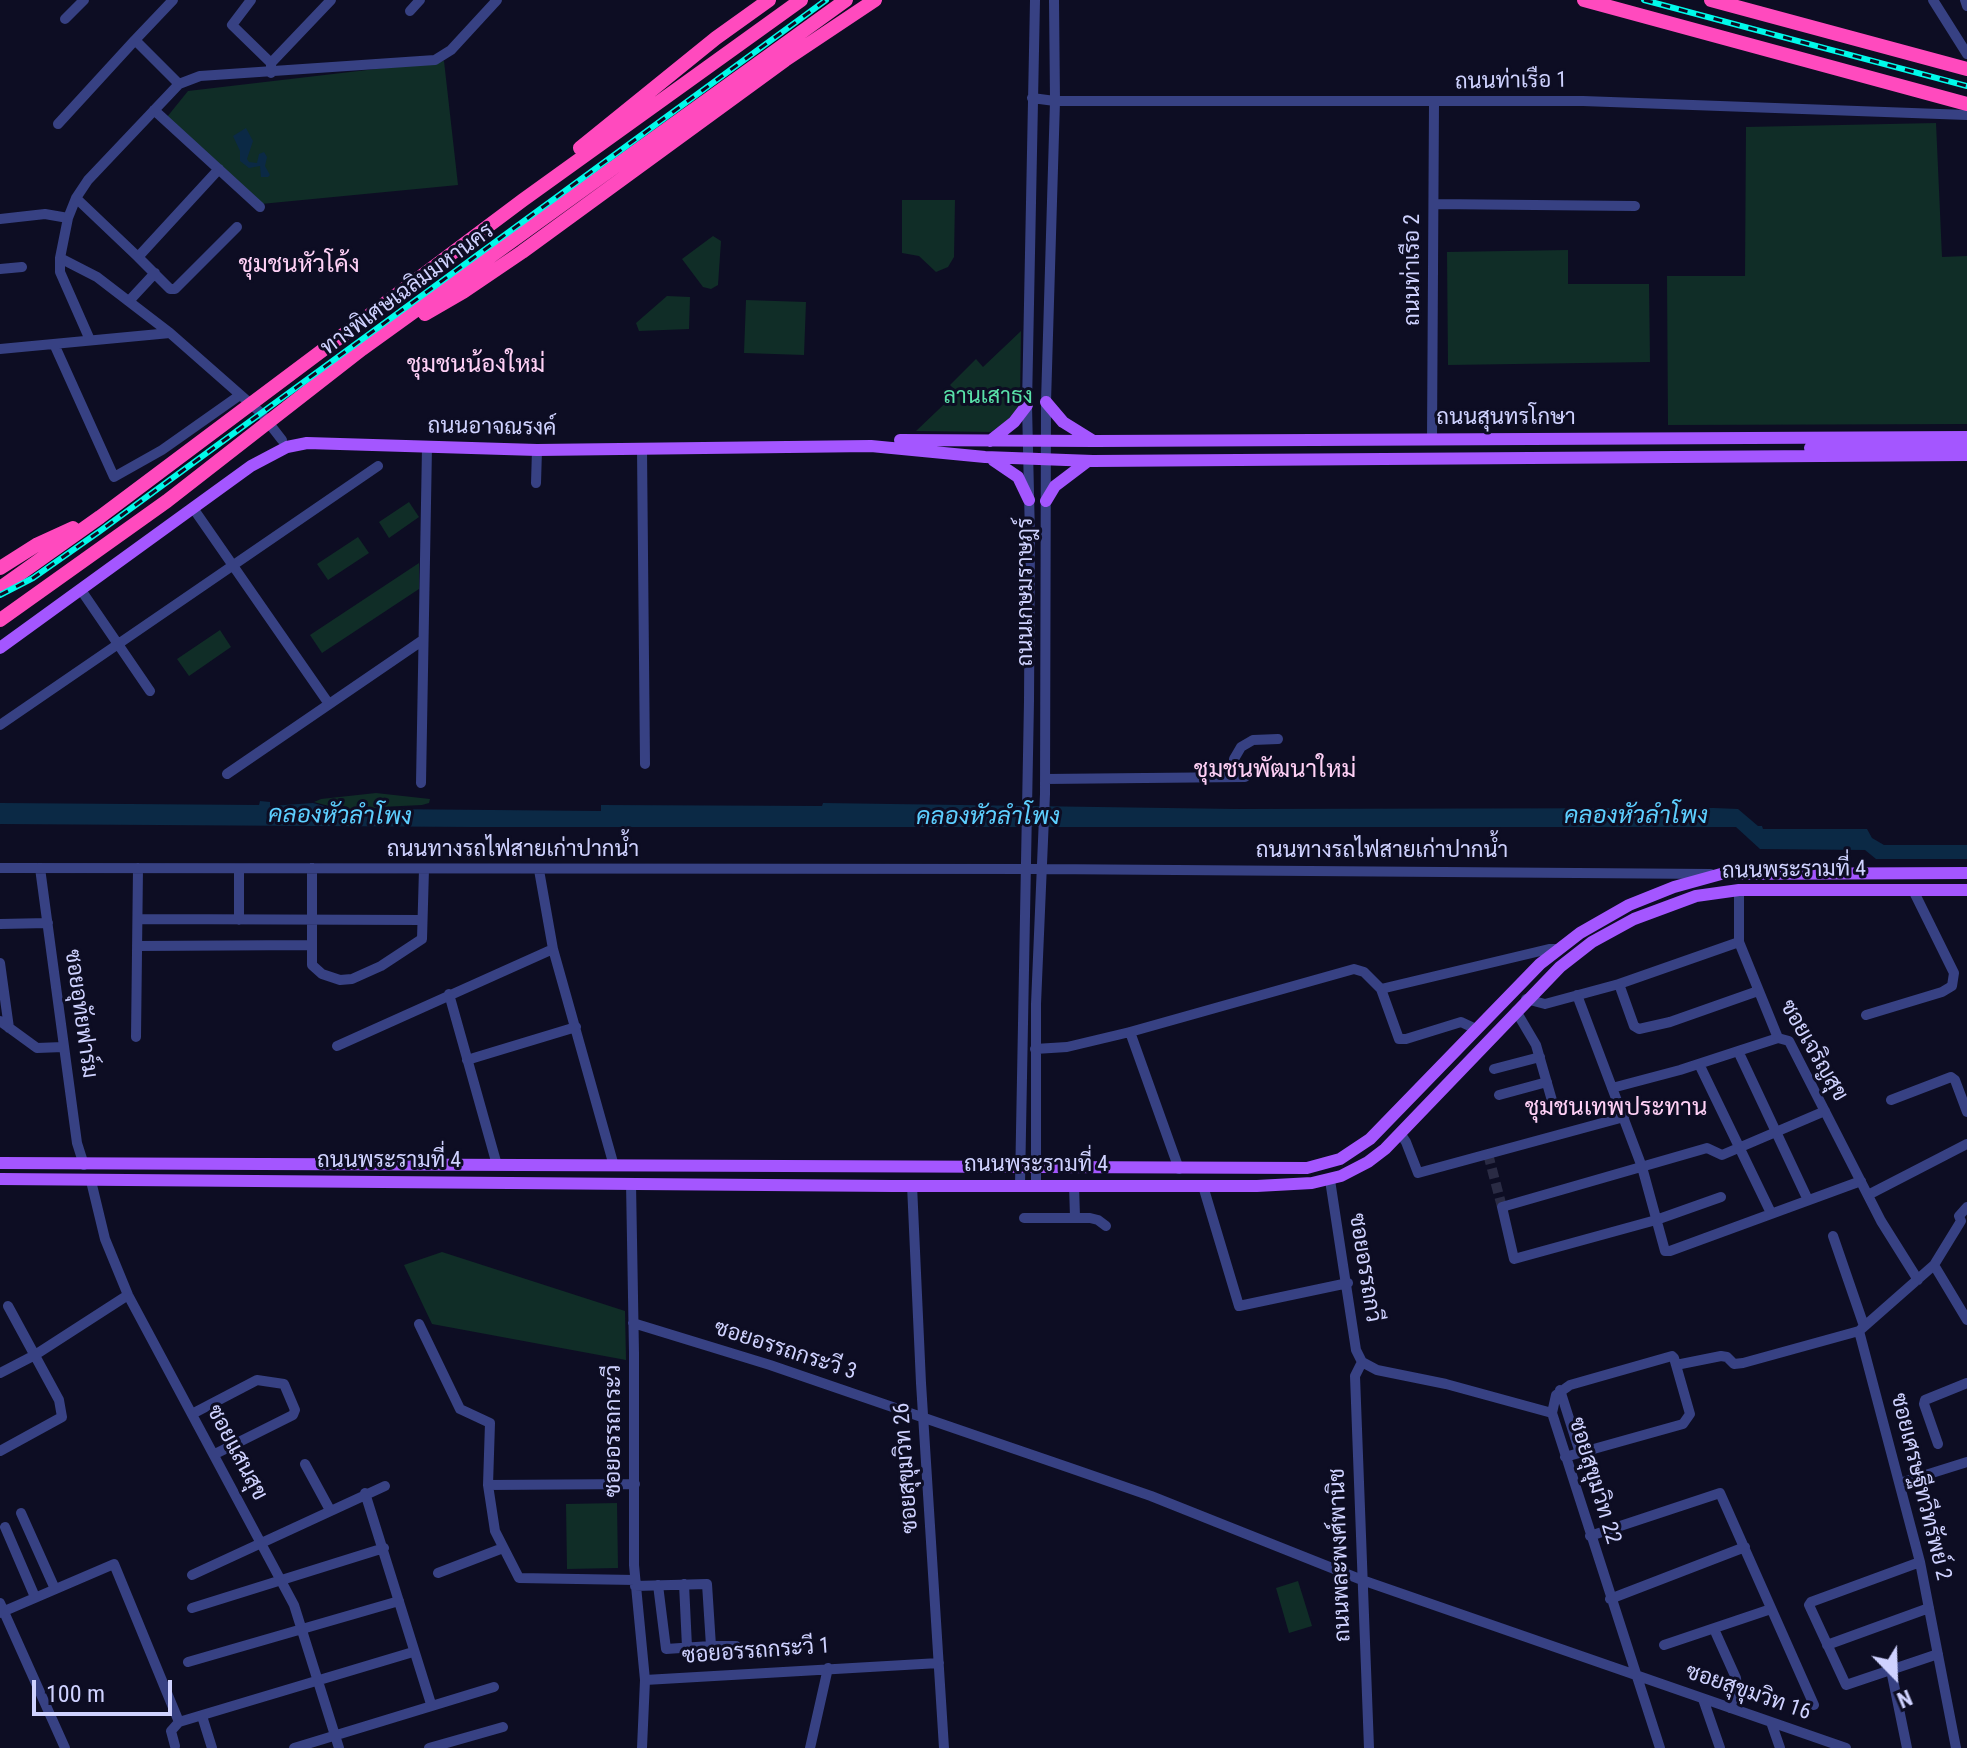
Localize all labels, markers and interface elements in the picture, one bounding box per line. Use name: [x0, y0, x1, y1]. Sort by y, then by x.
street label: ถนนท่าเรือ 1: [1455, 68, 1567, 96]
street label: ถนนท่าเรือ 2: [1400, 214, 1426, 326]
street label: ทางพิเศษเฉลิมมหานคร: [316, 218, 500, 362]
district label: ชุมชนหัวโค้ง: [238, 252, 360, 280]
district label: ชุมชนน้องใหม่: [407, 352, 545, 380]
park label: ลานเสาธง: [943, 384, 1033, 410]
street label: ถนนสุนทรโกษา: [1436, 405, 1576, 431]
street label: ถนนอาจณรงค์: [427, 414, 557, 442]
street label: ถนนเกษมราษฎร์: [1013, 517, 1039, 667]
district label: ชุมชนพัฒนาใหม่: [1194, 757, 1356, 785]
water label: คลองหัวลำโพง: [268, 801, 412, 833]
water label: คลองหัวลำโพง: [1564, 803, 1708, 831]
water label: คลองหัวลำโพง: [916, 804, 1060, 832]
street label: ถนนทางรถไฟสายเก่าปากน้ำ: [387, 837, 639, 863]
street label: ถนนทางรถไฟสายเก่าปากน้ำ: [1256, 838, 1508, 864]
street label: ถนนพระรามที่ 4: [1722, 857, 1866, 885]
street label: ซอยอุทัยฟาร์ม: [58, 948, 102, 1080]
street label: ซอยเจริญสุข: [1773, 996, 1853, 1106]
district label: ชุมชนเทพประทาน: [1525, 1095, 1707, 1123]
street label: ถนนพระรามที่ 4: [317, 1148, 461, 1174]
street label: ถนนพระรามที่ 4: [964, 1152, 1108, 1178]
street label: ซอยอรรถกวี: [1342, 1212, 1386, 1324]
street label: ซอยอรรถกระวี 3: [710, 1316, 860, 1386]
street label: ซอยอรรถกระวี: [601, 1365, 627, 1497]
street label: ซอยเศรษฐีทวีทรัพย์ 2: [1884, 1391, 1956, 1583]
street label: ซอยแสนสุข: [200, 1401, 272, 1505]
street label: ซอยสุขุมวิท 26: [889, 1402, 925, 1534]
street label: ซอยสุขุมวิท 22: [1562, 1415, 1626, 1547]
street label: ถนนพละพงศ์พานิช: [1325, 1468, 1357, 1642]
street label: ซอยอรรถกระวี 1: [681, 1634, 831, 1670]
north arrow: [1855, 1636, 1935, 1716]
street label: ซอยสุขุมวิท 16: [1682, 1659, 1814, 1727]
scale bar: [36, 1664, 176, 1714]
text: 100 m: [46, 1680, 105, 1708]
text: N: [1893, 1684, 1916, 1713]

